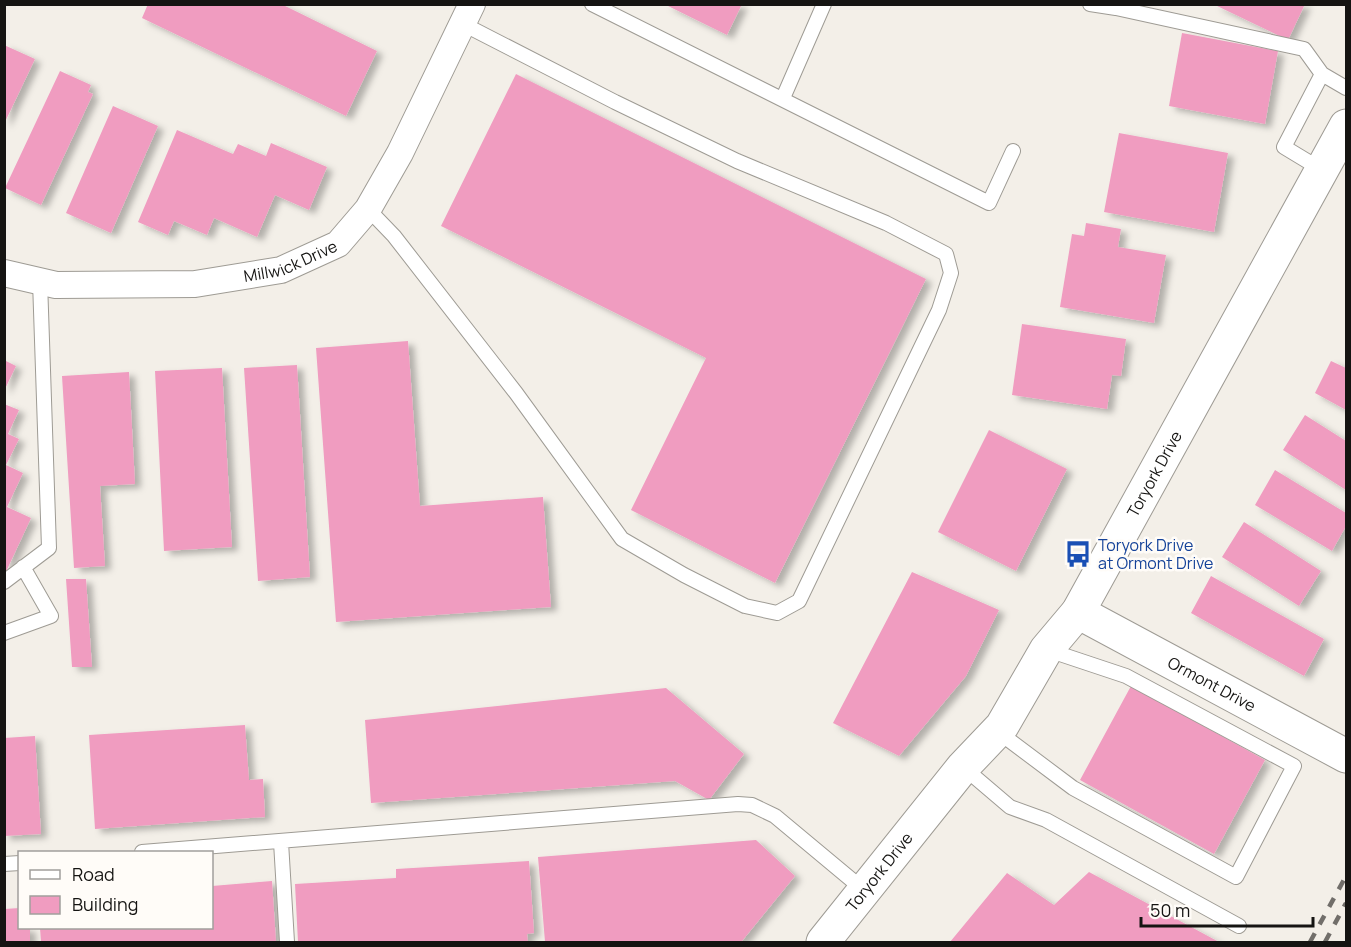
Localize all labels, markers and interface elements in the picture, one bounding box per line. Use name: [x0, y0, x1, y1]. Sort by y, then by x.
street label: Millwick Drive: [242, 235, 341, 287]
street label: Toryork Drive: [1122, 427, 1187, 521]
place label: Toryork Drive at Ormont Drive: [1098, 534, 1213, 574]
bus stop icon: Toryork Drive at Ormont Drive: [1063, 539, 1093, 569]
street label: Ormont Drive: [1164, 651, 1260, 717]
street label: Toryork Drive: [841, 828, 918, 916]
legend: [18, 851, 213, 929]
text: Road: [72, 862, 115, 886]
scale bar: [1141, 890, 1314, 928]
text: Building: [72, 892, 138, 916]
text: 50 m: [1150, 898, 1190, 922]

